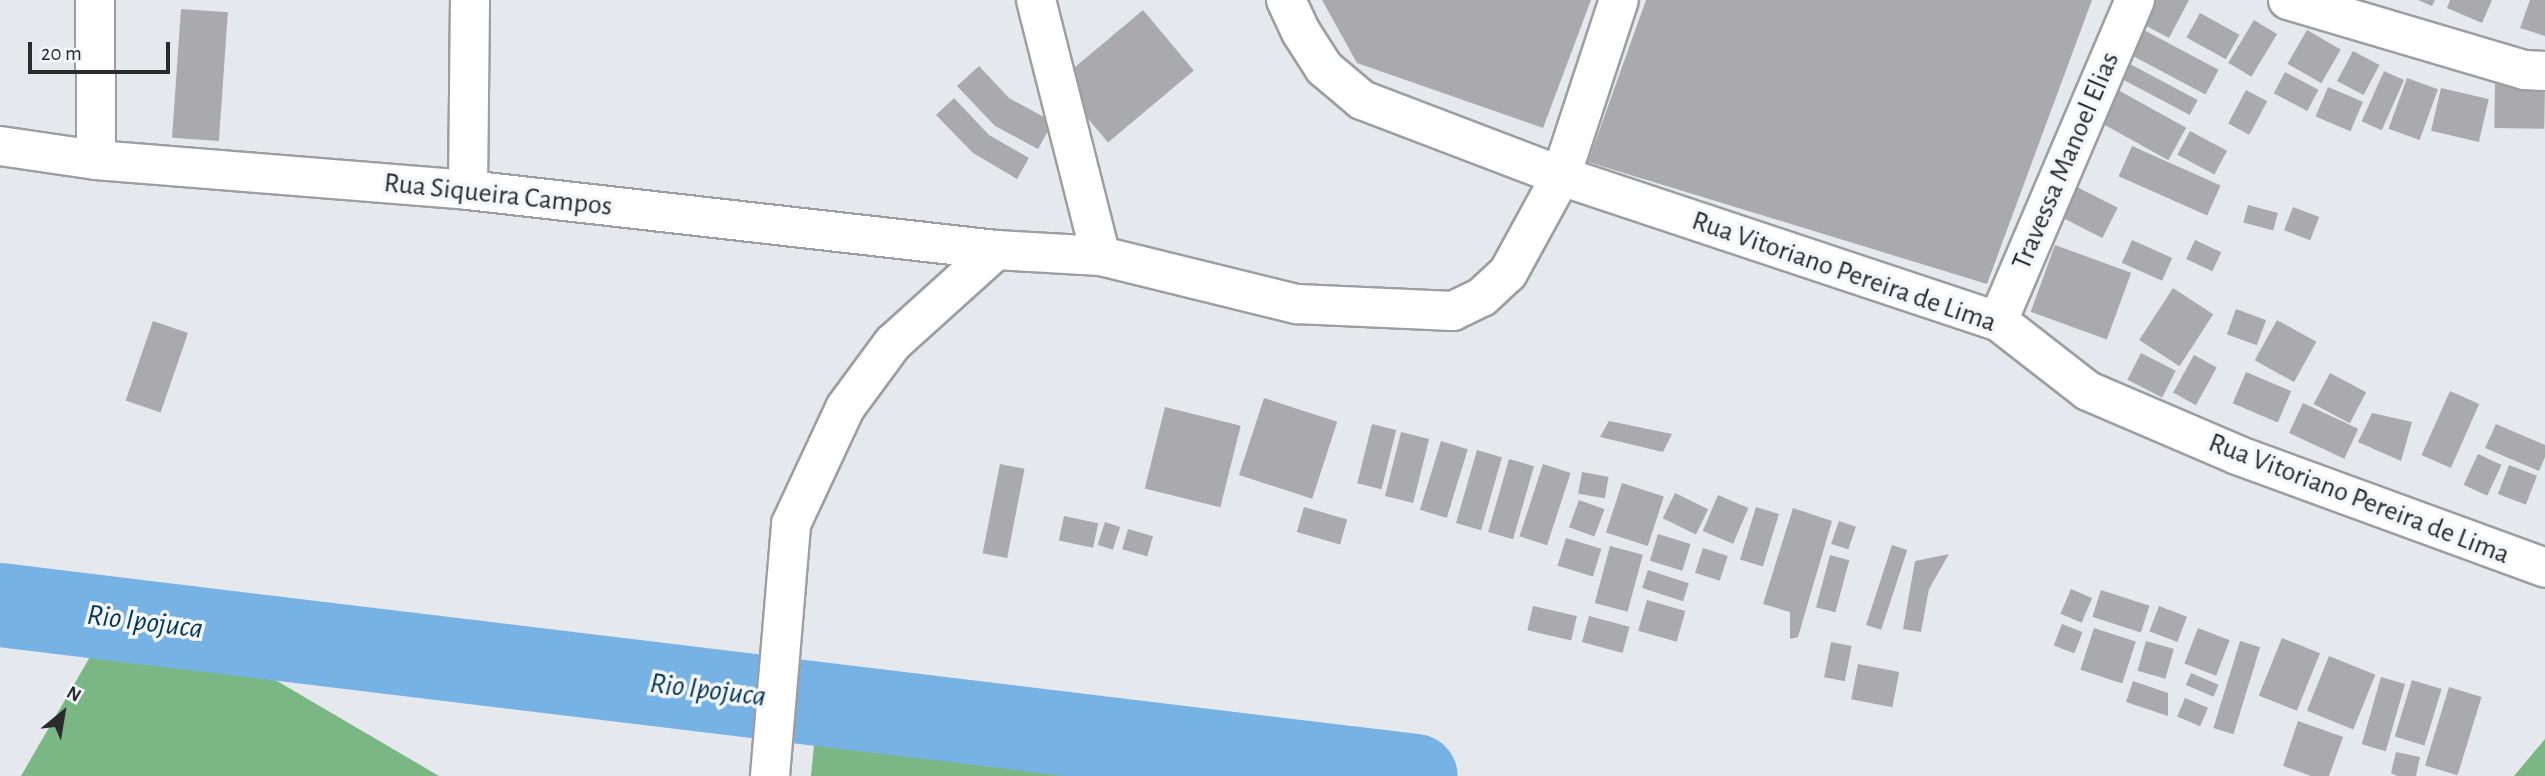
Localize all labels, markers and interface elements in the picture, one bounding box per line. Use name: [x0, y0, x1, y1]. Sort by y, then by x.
scale bar: [32, 28, 173, 72]
text: 20 m: [41, 43, 82, 64]
street label: Travessa Manoel Elias: [2005, 47, 2127, 275]
street label: Rua Siqueira Campos: [382, 166, 614, 224]
street label: Rua Vitoriano Pereira de Lima: [1687, 204, 2001, 340]
street label: Rua Vitoriano Pereira de Lima: [2204, 426, 2514, 572]
water label: Rio Ipojuca: [85, 597, 205, 647]
water label: Rio Ipojuca: [648, 665, 768, 715]
north arrow: [28, 678, 98, 748]
text: N: [63, 683, 84, 706]

